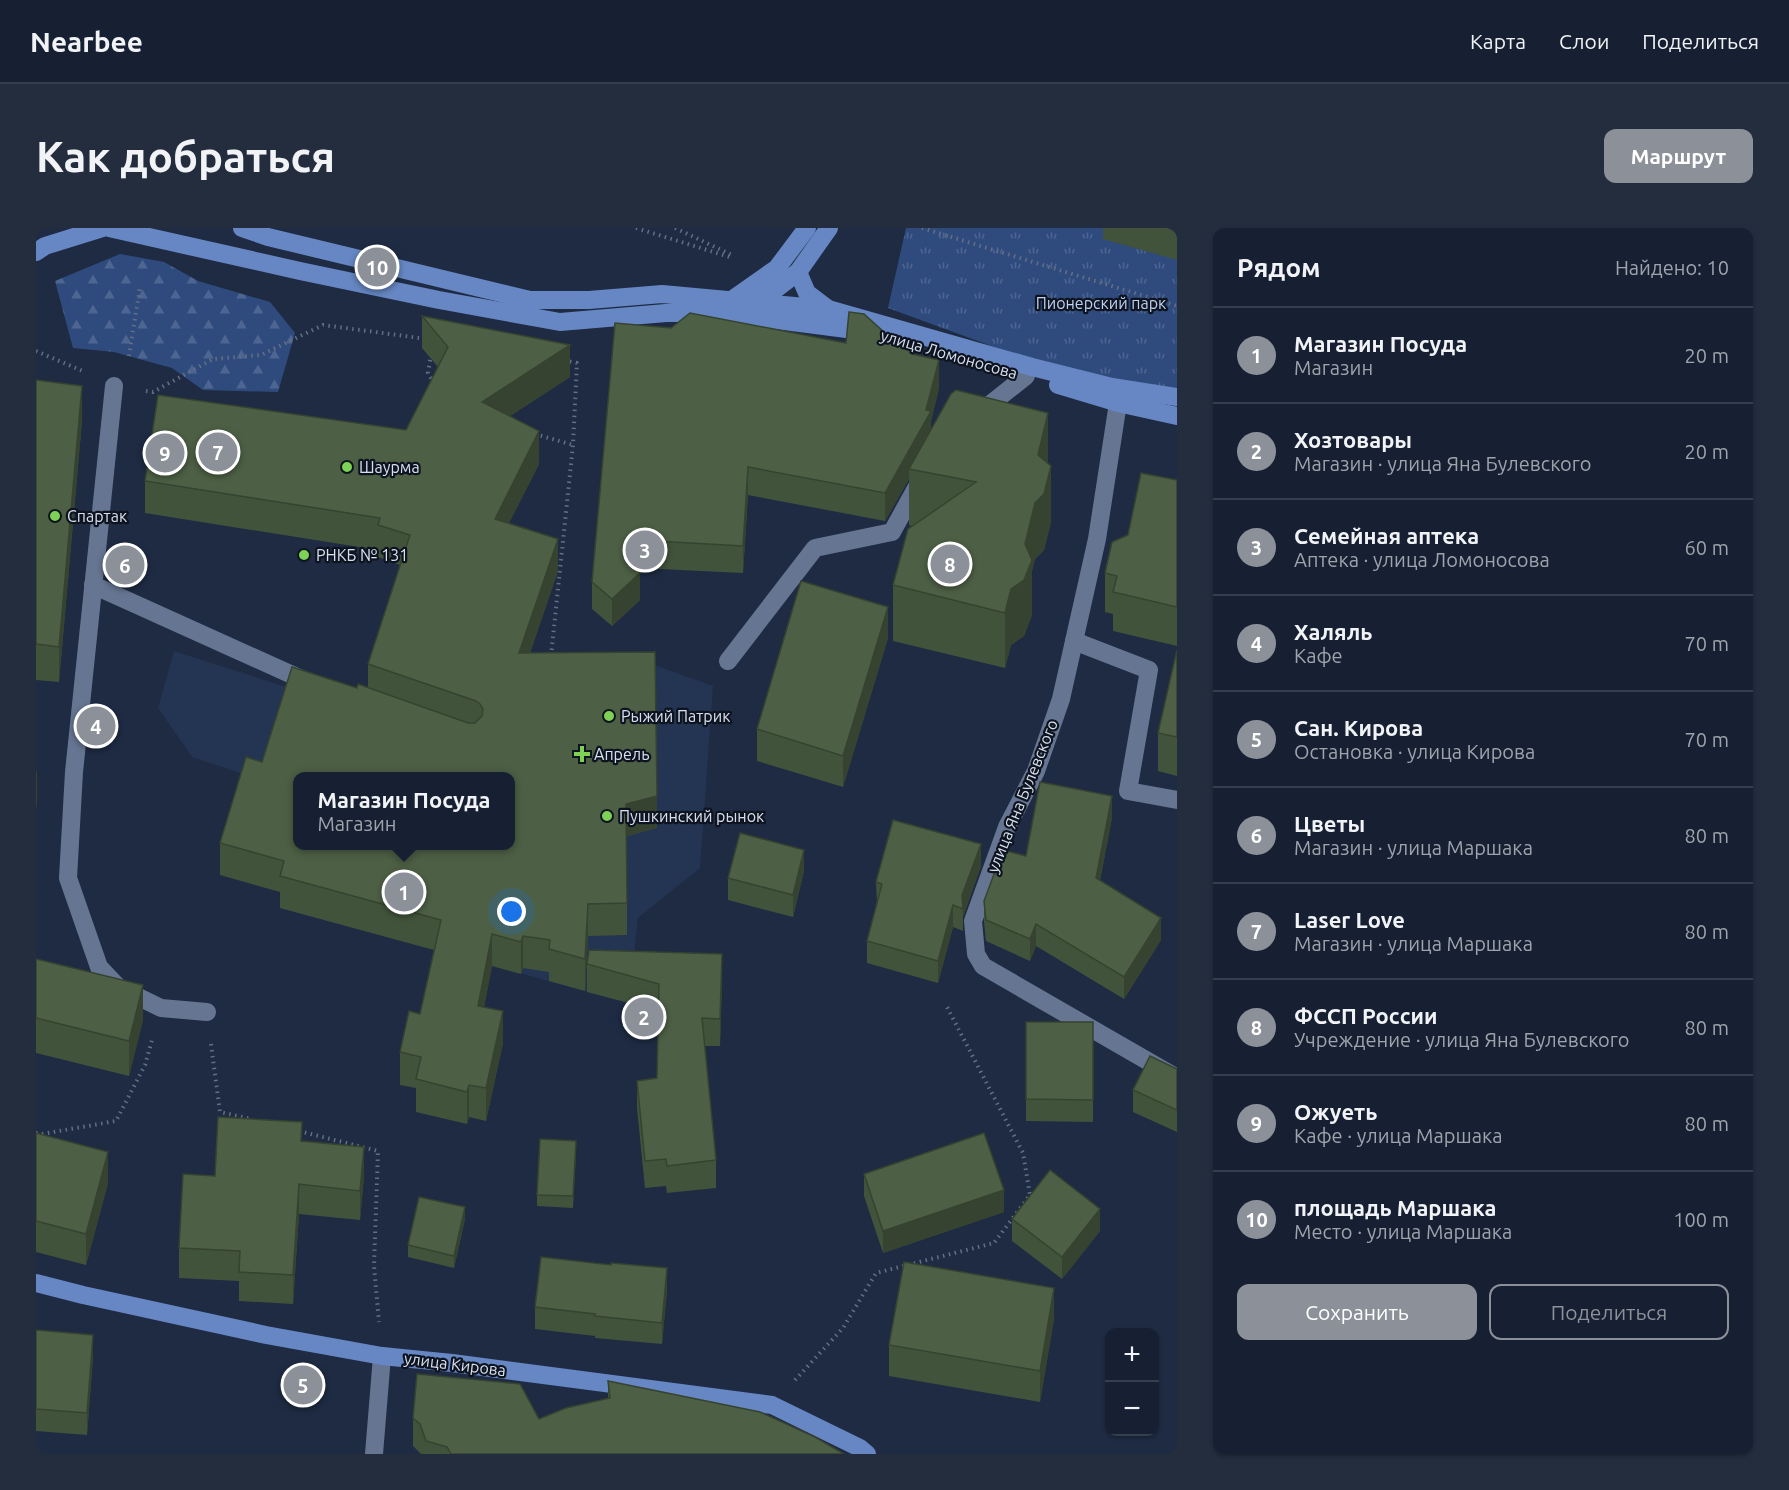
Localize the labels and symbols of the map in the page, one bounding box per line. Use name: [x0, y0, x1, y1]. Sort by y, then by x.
pin: 10: [358, 244, 396, 290]
park label: Пионерский парк: [1036, 294, 1166, 312]
street label: улица Ломоносова: [879, 326, 1019, 382]
pin: 9: [146, 430, 184, 476]
pin: 7: [198, 430, 237, 474]
place label: Шаурма: [359, 458, 420, 476]
marker: Шаурма: [340, 460, 354, 474]
place label: Спартак: [67, 507, 127, 525]
marker: Спартак: [48, 509, 62, 523]
pin: 3: [626, 528, 664, 572]
pin: 6: [106, 542, 145, 588]
pin: 8: [930, 542, 970, 586]
place label: РНКБ № 131: [316, 546, 408, 564]
marker: РНКБ № 131: [297, 548, 311, 562]
pin: 4: [76, 704, 116, 748]
place label: Рыжий Патрик: [621, 707, 730, 725]
marker: Рыжий Патрик: [602, 709, 616, 723]
street label: улица Яна Булевского: [983, 717, 1061, 875]
place label: Апрель: [594, 745, 649, 763]
marker: Апрель: [575, 747, 589, 761]
place label: Пушкинский рынок: [619, 807, 764, 825]
marker: Пушкинский рынок: [600, 809, 614, 823]
pin: 1: [384, 870, 424, 914]
your location: [497, 897, 526, 926]
pin: 2: [624, 994, 664, 1040]
street label: улица Кирова: [403, 1349, 507, 1379]
pin: 5: [284, 1362, 322, 1408]

